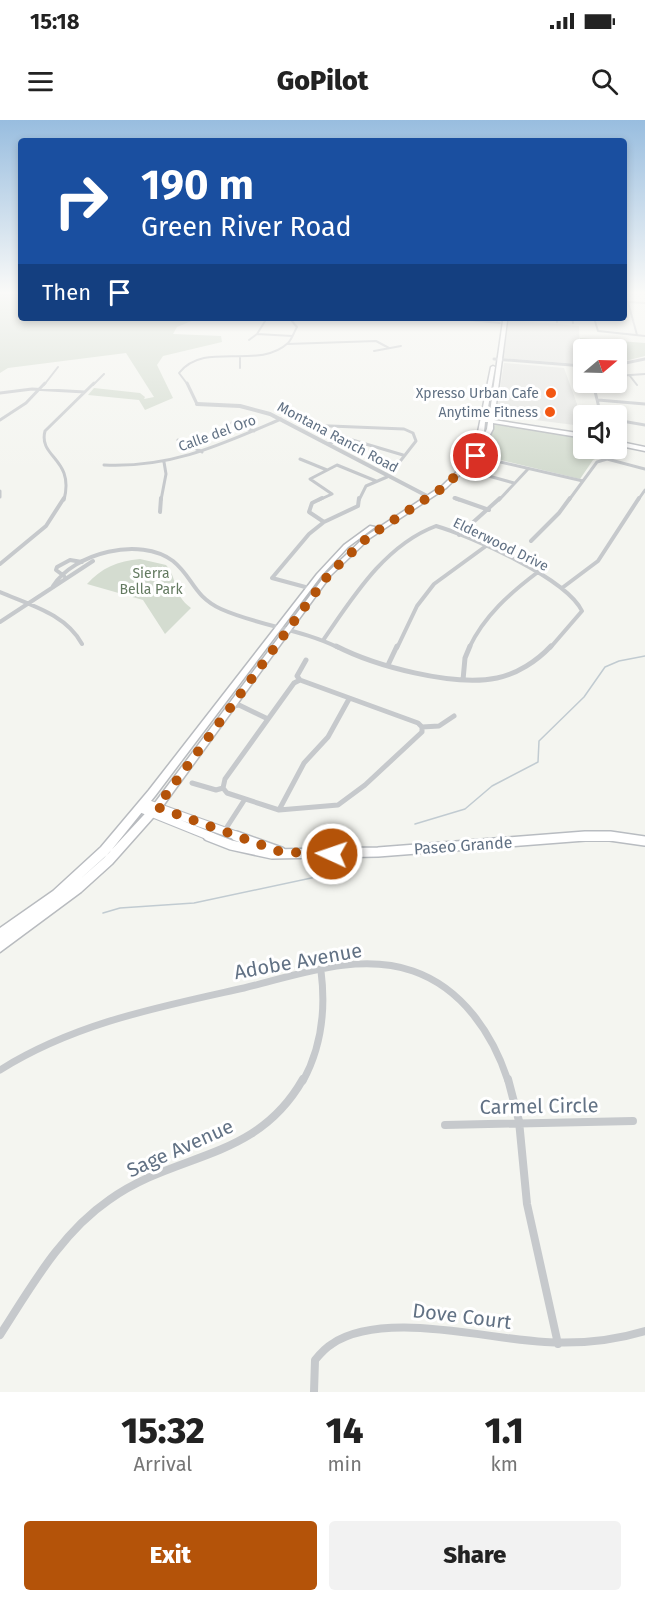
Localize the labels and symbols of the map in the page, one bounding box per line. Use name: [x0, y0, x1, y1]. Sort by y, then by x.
north arrow: [573, 339, 627, 393]
place label: Xpresso Urban Cafe: [416, 385, 539, 402]
marker: Xpresso Urban Cafe: [544, 386, 558, 400]
street label: Montana Ranch Road: [274, 398, 401, 477]
place label: Anytime Fitness: [438, 404, 538, 421]
marker: Anytime Fitness: [543, 405, 557, 419]
street label: Calle del Oro: [176, 412, 258, 455]
pin: [450, 430, 501, 481]
street label: Elderwood Drive: [450, 514, 551, 575]
park label: Sierra Bella Park: [119, 565, 183, 598]
position arrow: [300, 822, 364, 886]
street label: Paseo Grande: [413, 833, 513, 858]
street label: Adobe Avenue: [232, 938, 364, 984]
street label: Carmel Circle: [479, 1093, 599, 1119]
street label: Sage Avenue: [123, 1114, 237, 1182]
street label: Dove Court: [411, 1298, 514, 1334]

